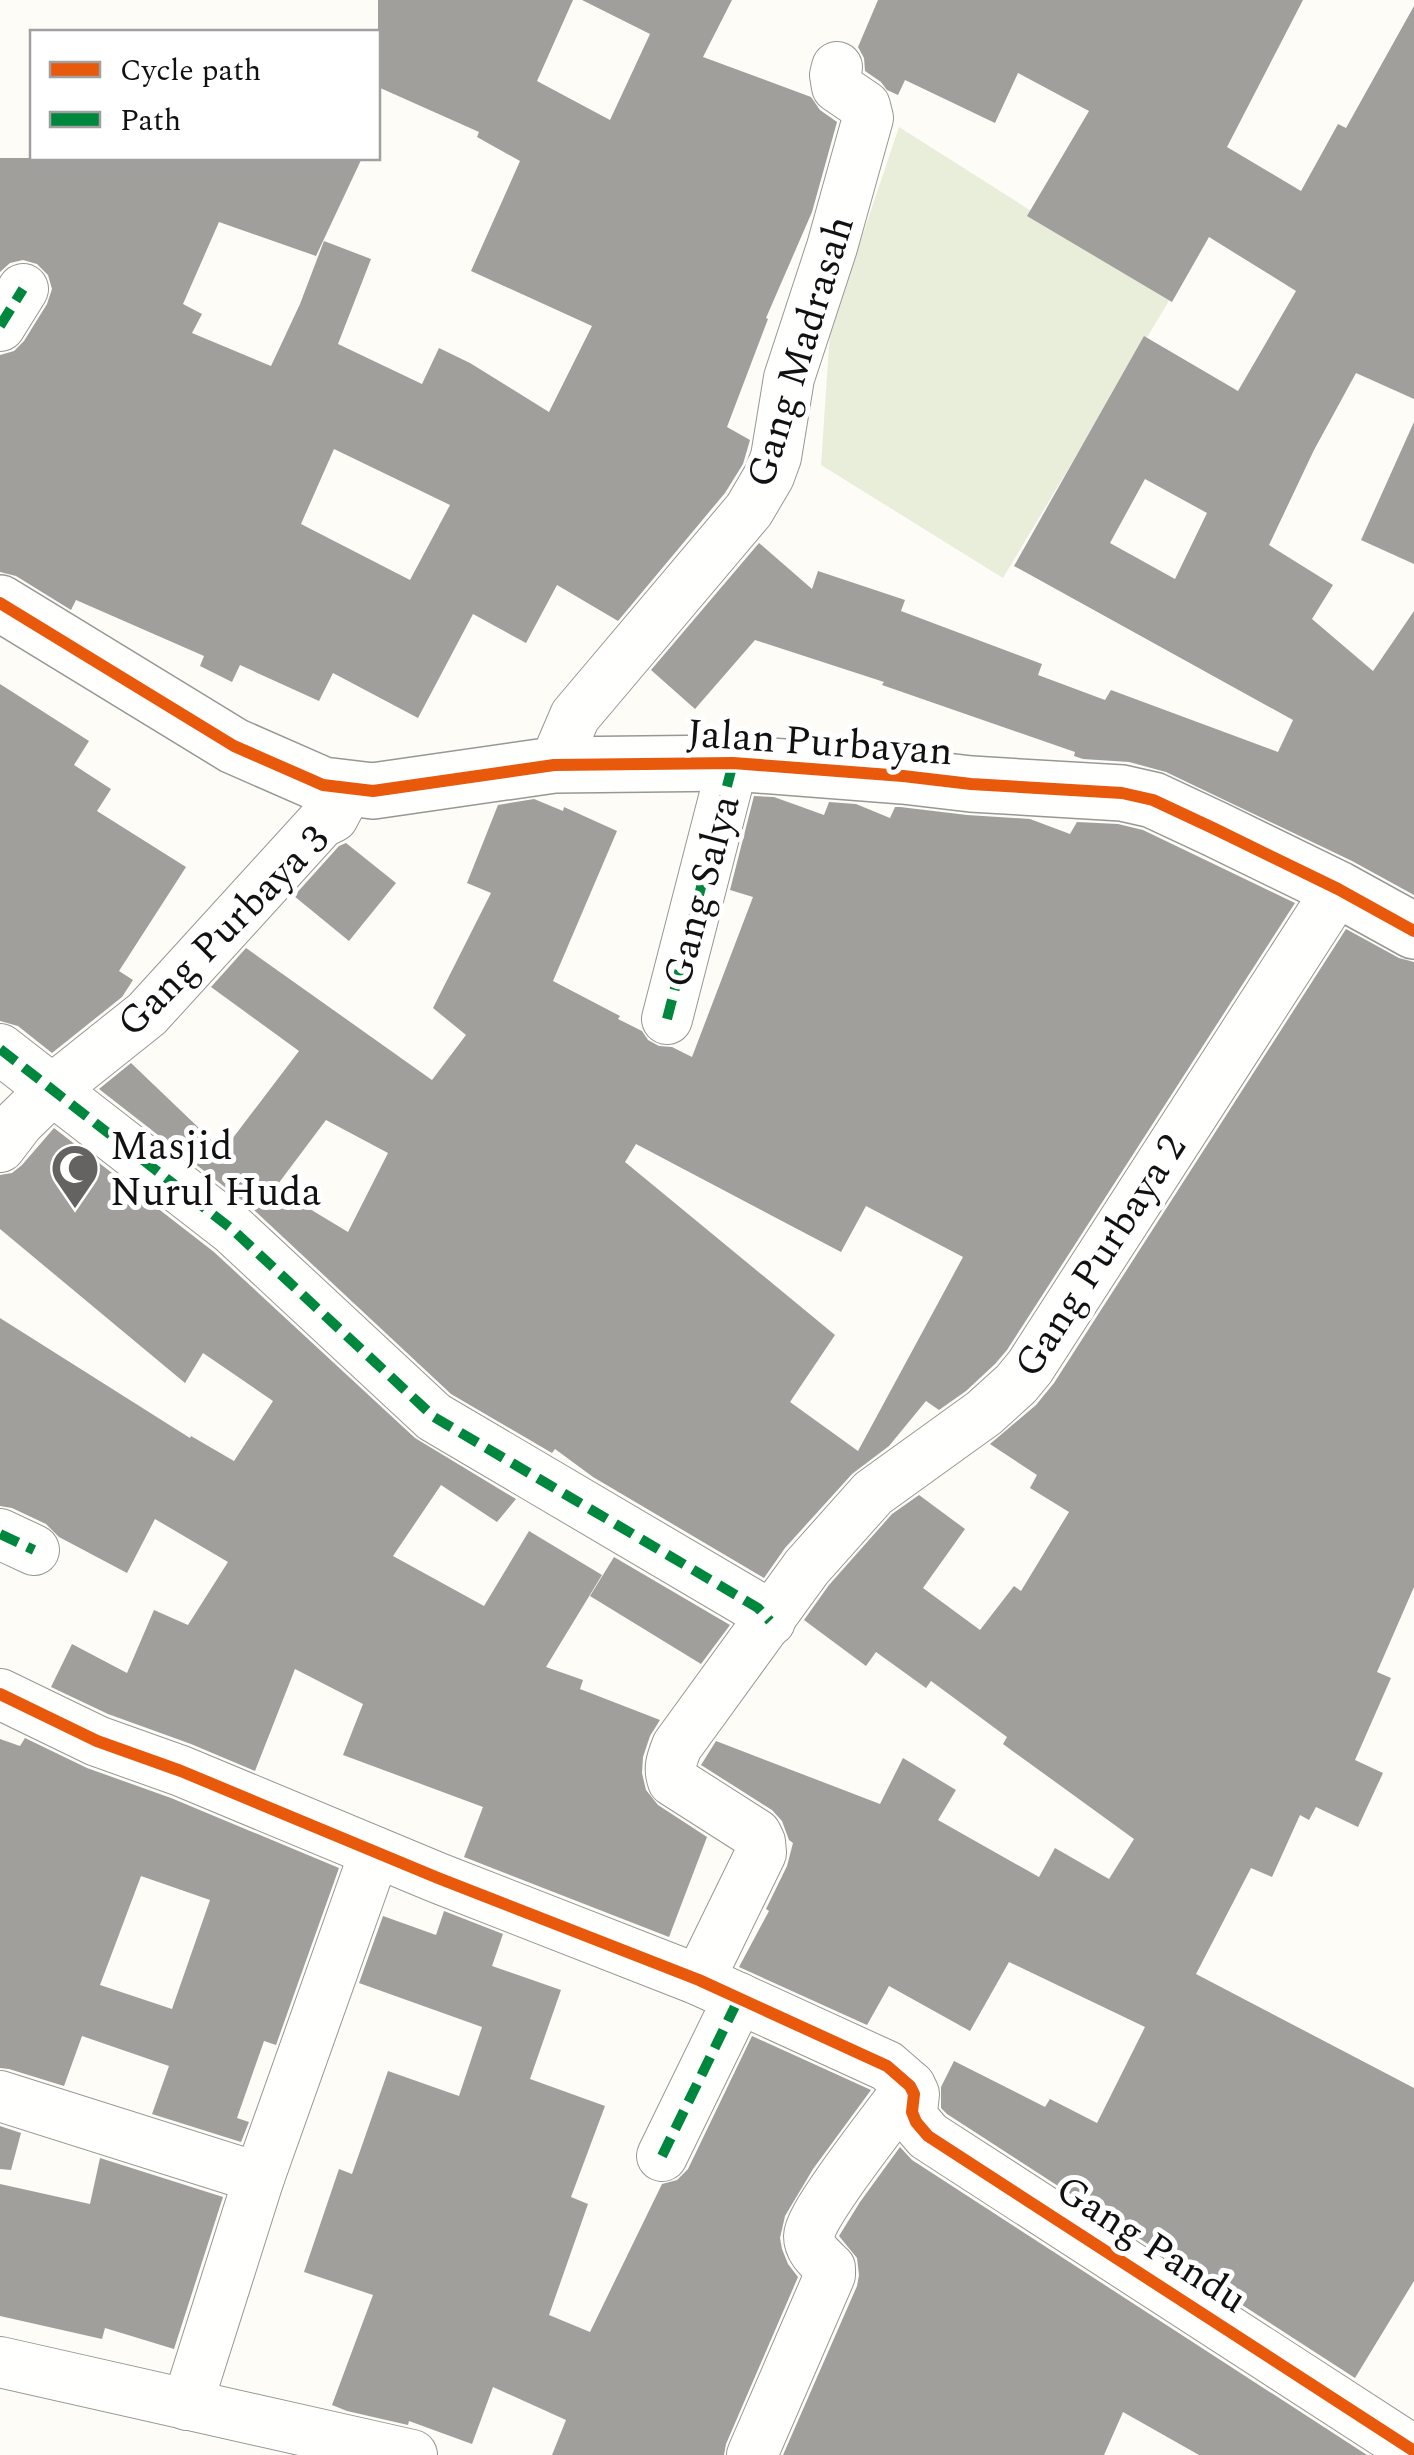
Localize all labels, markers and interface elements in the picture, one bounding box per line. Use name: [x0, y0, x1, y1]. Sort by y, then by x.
legend: [30, 30, 380, 160]
text: Cycle path: [120, 48, 261, 94]
text: Path: [120, 98, 181, 144]
street label: Gang Madrasah: [731, 208, 872, 495]
street label: Jalan Purbayan: [685, 704, 955, 783]
street label: Gang Salya: [647, 788, 757, 995]
street label: Gang Purbaya 3: [103, 811, 344, 1052]
place label: Masjid Nurul Huda: [110, 1117, 322, 1224]
street label: Gang Purbaya 2: [999, 1122, 1203, 1390]
mosque icon: Masjid Nurul Huda: [49, 1142, 101, 1210]
street label: Gang Pandu: [1043, 2160, 1258, 2330]

